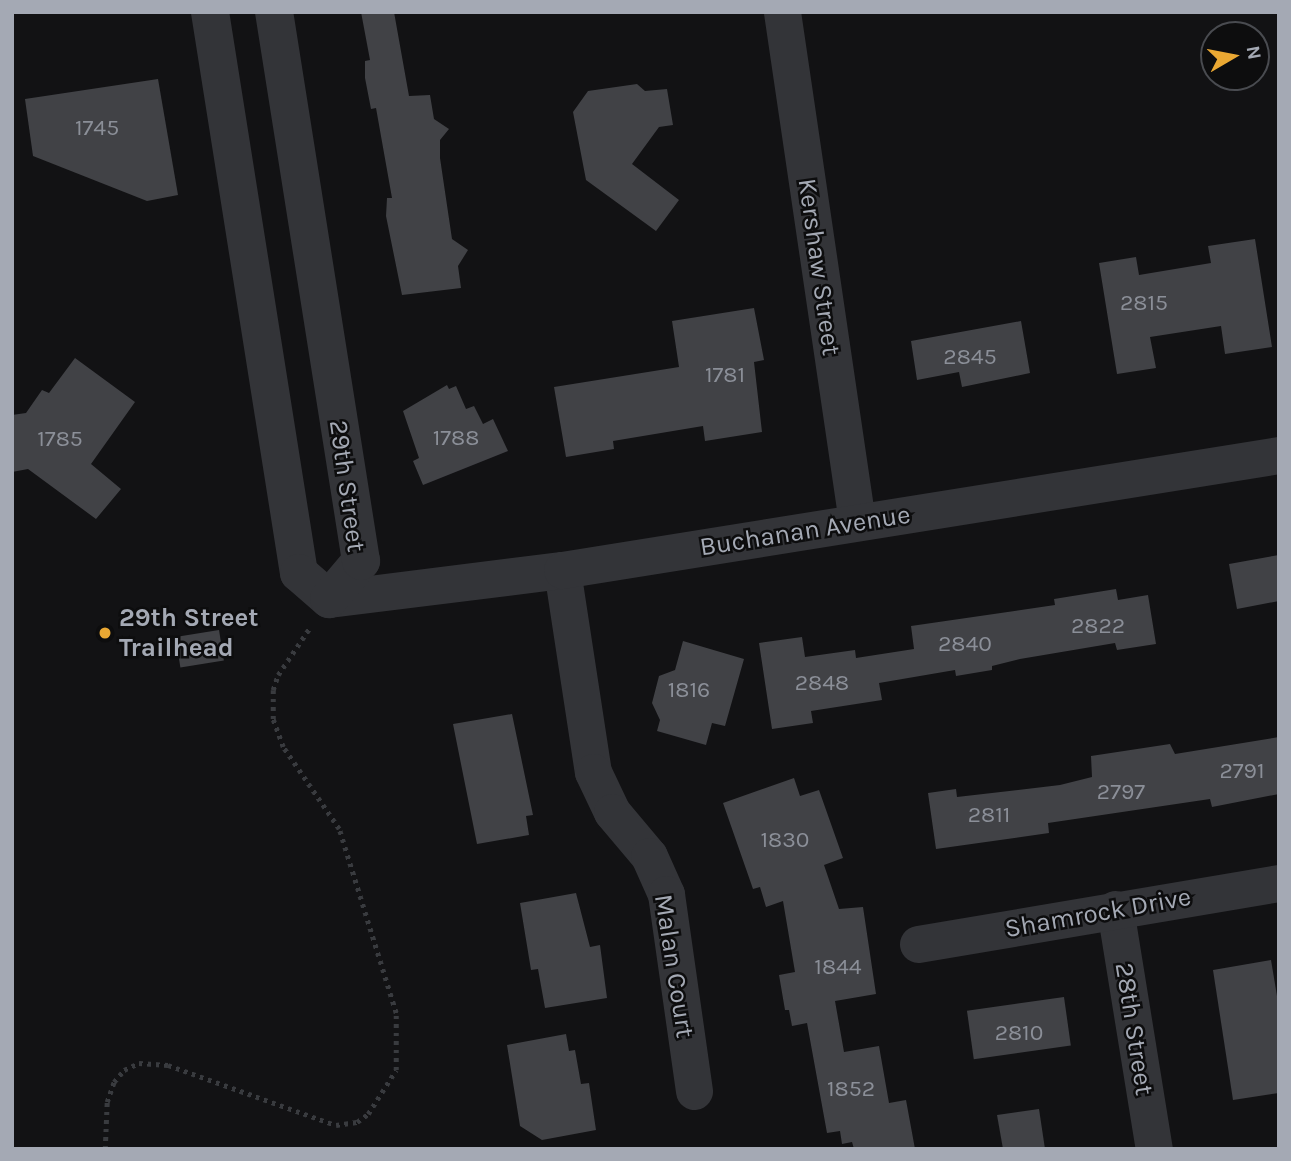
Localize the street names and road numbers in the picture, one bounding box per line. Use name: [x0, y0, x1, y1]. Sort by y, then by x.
street label: Kershaw Street: [791, 176, 847, 358]
street label: 29th Street: [322, 418, 372, 554]
street label: Buchanan Avenue: [697, 499, 913, 563]
street label: Shamrock Drive: [1002, 881, 1194, 945]
street label: Malan Court: [647, 892, 701, 1040]
street label: 28th Street: [1108, 960, 1160, 1098]

